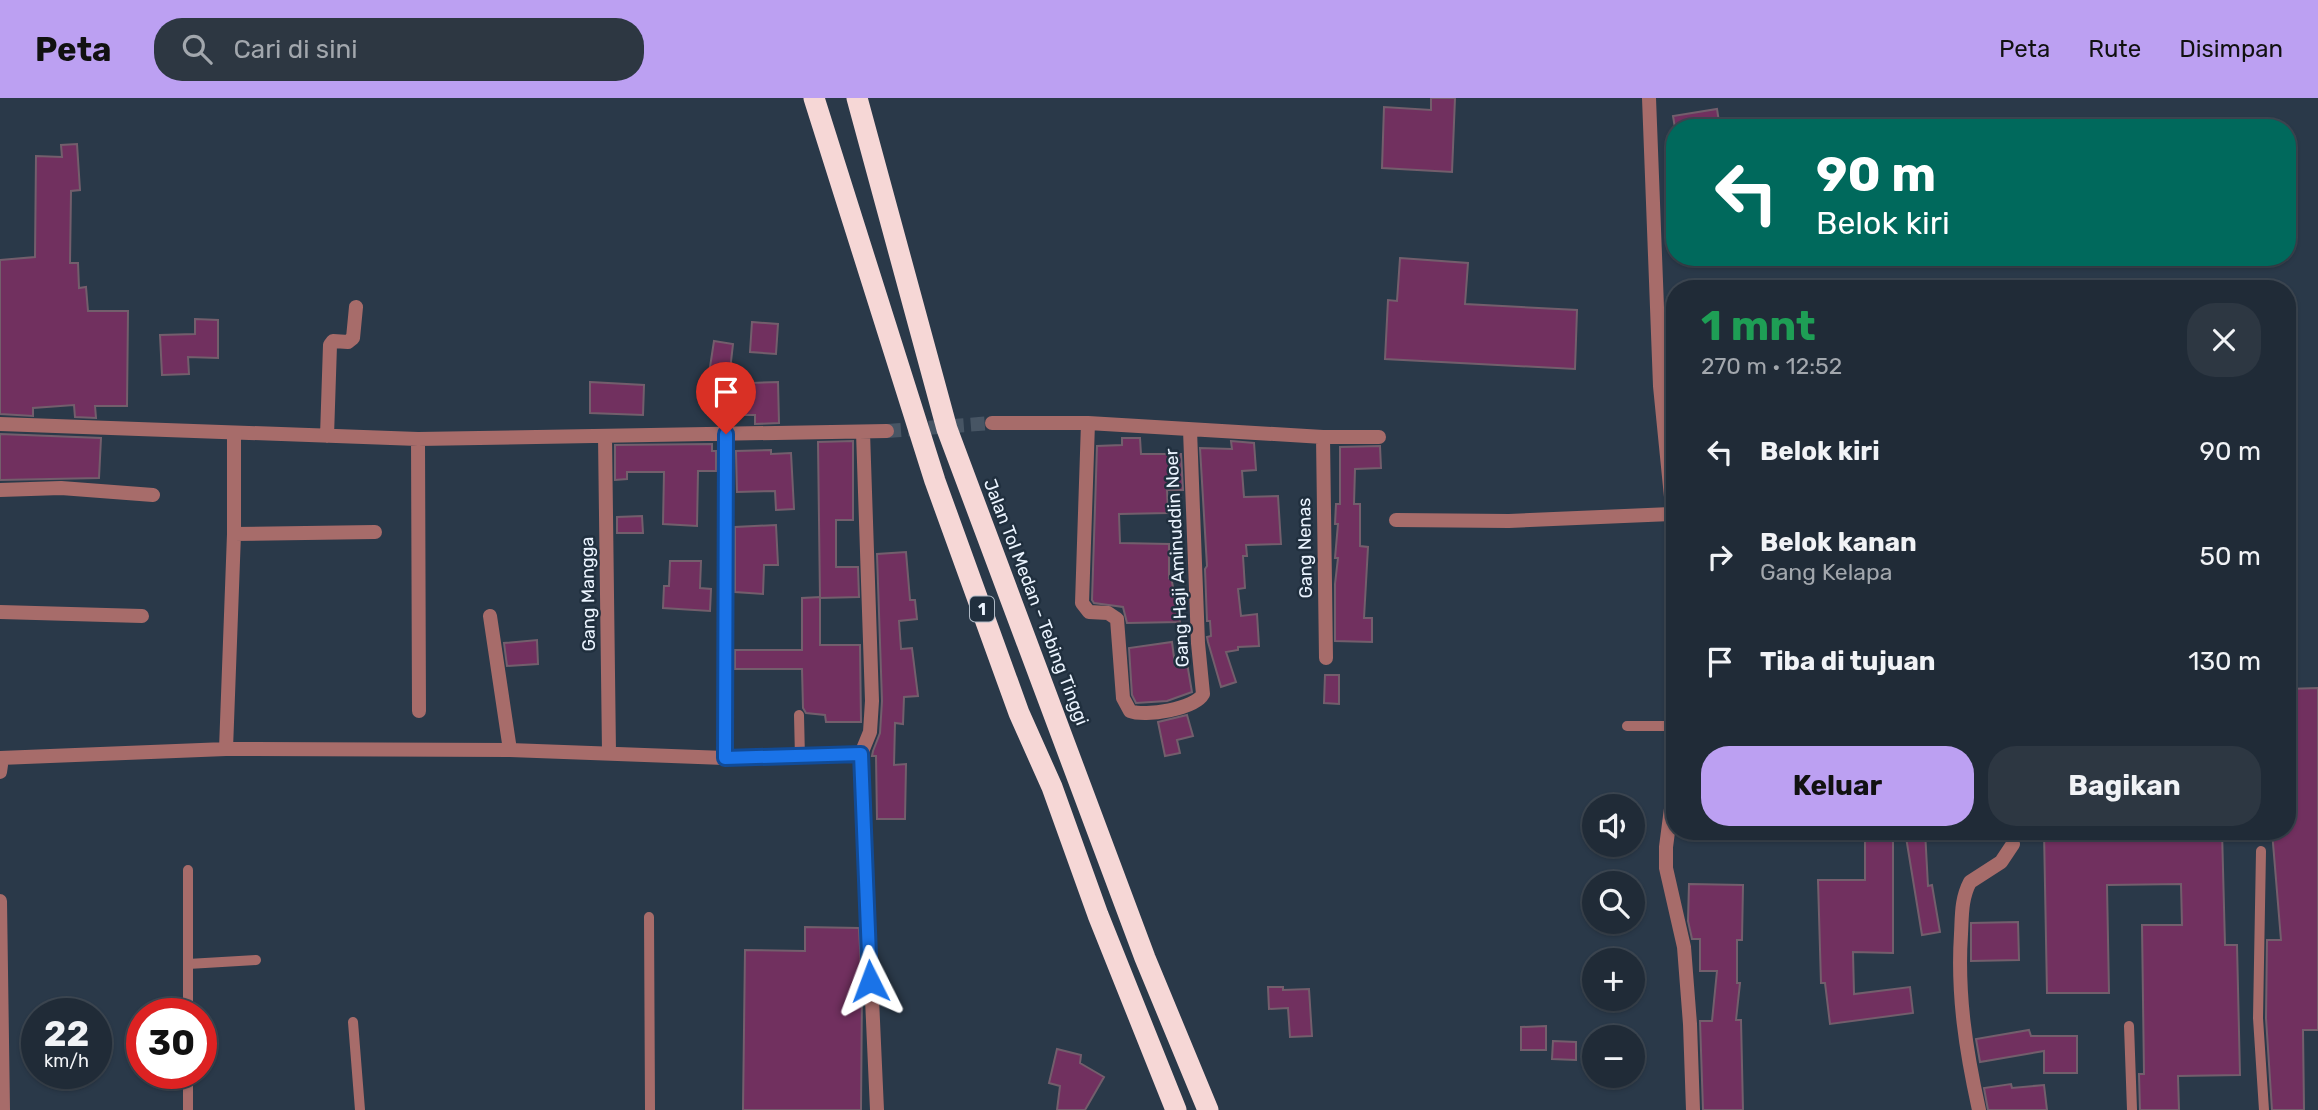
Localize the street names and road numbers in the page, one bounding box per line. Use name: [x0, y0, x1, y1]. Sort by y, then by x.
street label: Gang Haji Aminuddin Noer: [1160, 448, 1194, 668]
street label: Jalan Tol Medan - Tebing Tinggi: [979, 476, 1093, 728]
street label: Gang Nenas: [1293, 497, 1317, 599]
street label: Gang Mangga: [576, 536, 600, 652]
road number: 1: [970, 596, 994, 622]

